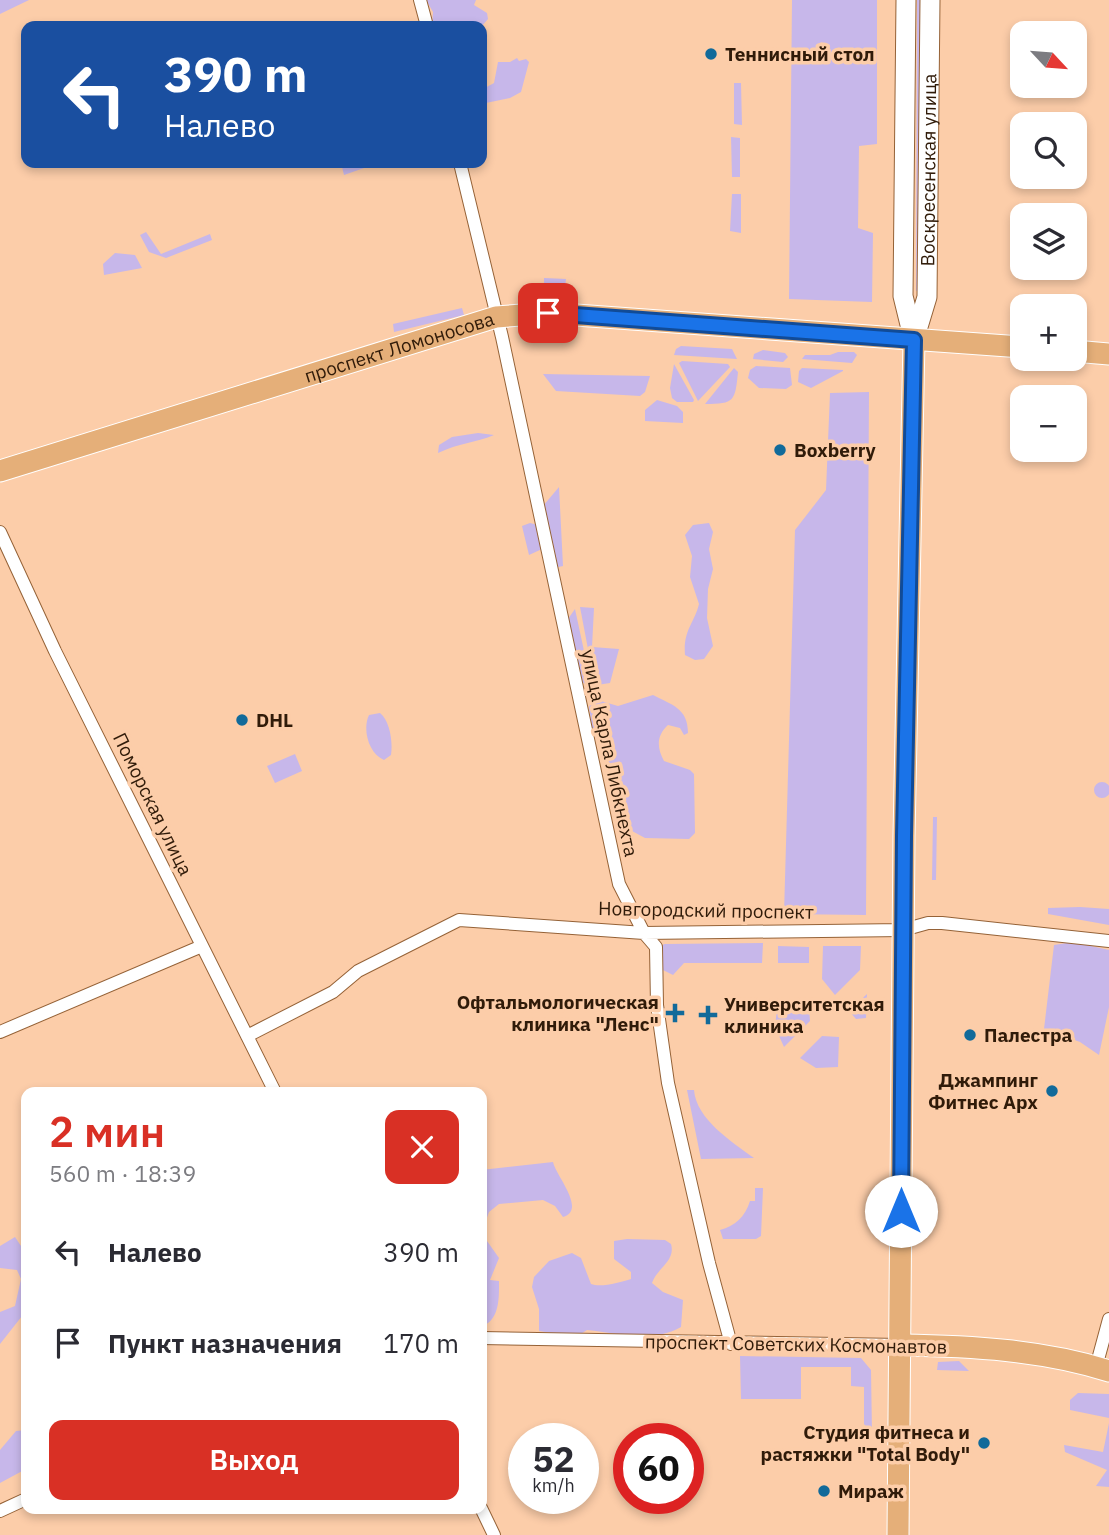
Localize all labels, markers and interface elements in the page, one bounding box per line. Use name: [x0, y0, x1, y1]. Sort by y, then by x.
north arrow: [1010, 21, 1087, 98]
map controls: [1010, 21, 1087, 462]
text: 390 m: [164, 42, 308, 105]
place label: Теннисный стол: [725, 42, 875, 66]
marker: Теннисный стол: [703, 46, 719, 62]
icon: left: [49, 49, 140, 140]
street label: Воскресенская улица: [915, 73, 941, 267]
text: Налево: [164, 104, 275, 146]
button: search: [1010, 112, 1087, 189]
button: layers: [1010, 203, 1087, 280]
pin: [518, 283, 578, 343]
icon: arrive: [529, 294, 567, 332]
button: +: [1010, 294, 1087, 371]
street label: проспект Ломоносова: [301, 306, 497, 388]
button: −: [1010, 385, 1087, 462]
place label: Boxberry: [794, 438, 876, 462]
marker: Boxberry: [772, 442, 788, 458]
street label: улица Карла Либкнехта: [576, 647, 644, 859]
place label: DHL: [256, 708, 293, 732]
marker: DHL: [234, 712, 250, 728]
street label: Поморская улица: [108, 729, 198, 879]
street label: Новгородский проспект: [598, 896, 814, 924]
place label: Офтальмологическая клиника "Ленс": [457, 990, 659, 1036]
place label: Университетская клиника: [724, 992, 885, 1038]
marker: Офтальмологическая клиника "Ленс": [665, 1003, 685, 1023]
marker: Университетская клиника: [698, 1005, 718, 1025]
place label: Палестра: [984, 1023, 1072, 1047]
marker: Палестра: [962, 1027, 978, 1043]
place label: Джампинг Фитнес Арх: [928, 1068, 1039, 1114]
marker: Джампинг Фитнес Арх: [1044, 1083, 1060, 1099]
text: 2 мин: [49, 1104, 165, 1159]
button: close: [385, 1110, 459, 1184]
text: 560 m · 18:39: [49, 1158, 196, 1188]
position arrow: [864, 1174, 938, 1248]
icon: left: [49, 1233, 87, 1271]
text: Налево: [108, 1235, 202, 1269]
text: 390 m: [383, 1235, 459, 1269]
icon: arrive: [49, 1324, 87, 1362]
text: Пункт назначения: [108, 1326, 342, 1360]
text: 170 m: [383, 1326, 459, 1360]
street label: проспект Советских Космонавтов: [645, 1329, 947, 1359]
button: Выход: [49, 1420, 459, 1500]
place label: Студия фитнеса и растяжки "Total Body": [761, 1420, 970, 1466]
speed limit sign: 60: [613, 1423, 704, 1514]
marker: Студия фитнеса и растяжки "Total Body": [976, 1435, 992, 1451]
text: 52: [532, 1436, 575, 1482]
text: km/h: [532, 1474, 575, 1497]
place label: Мираж: [838, 1479, 904, 1503]
marker: Мираж: [816, 1483, 832, 1499]

